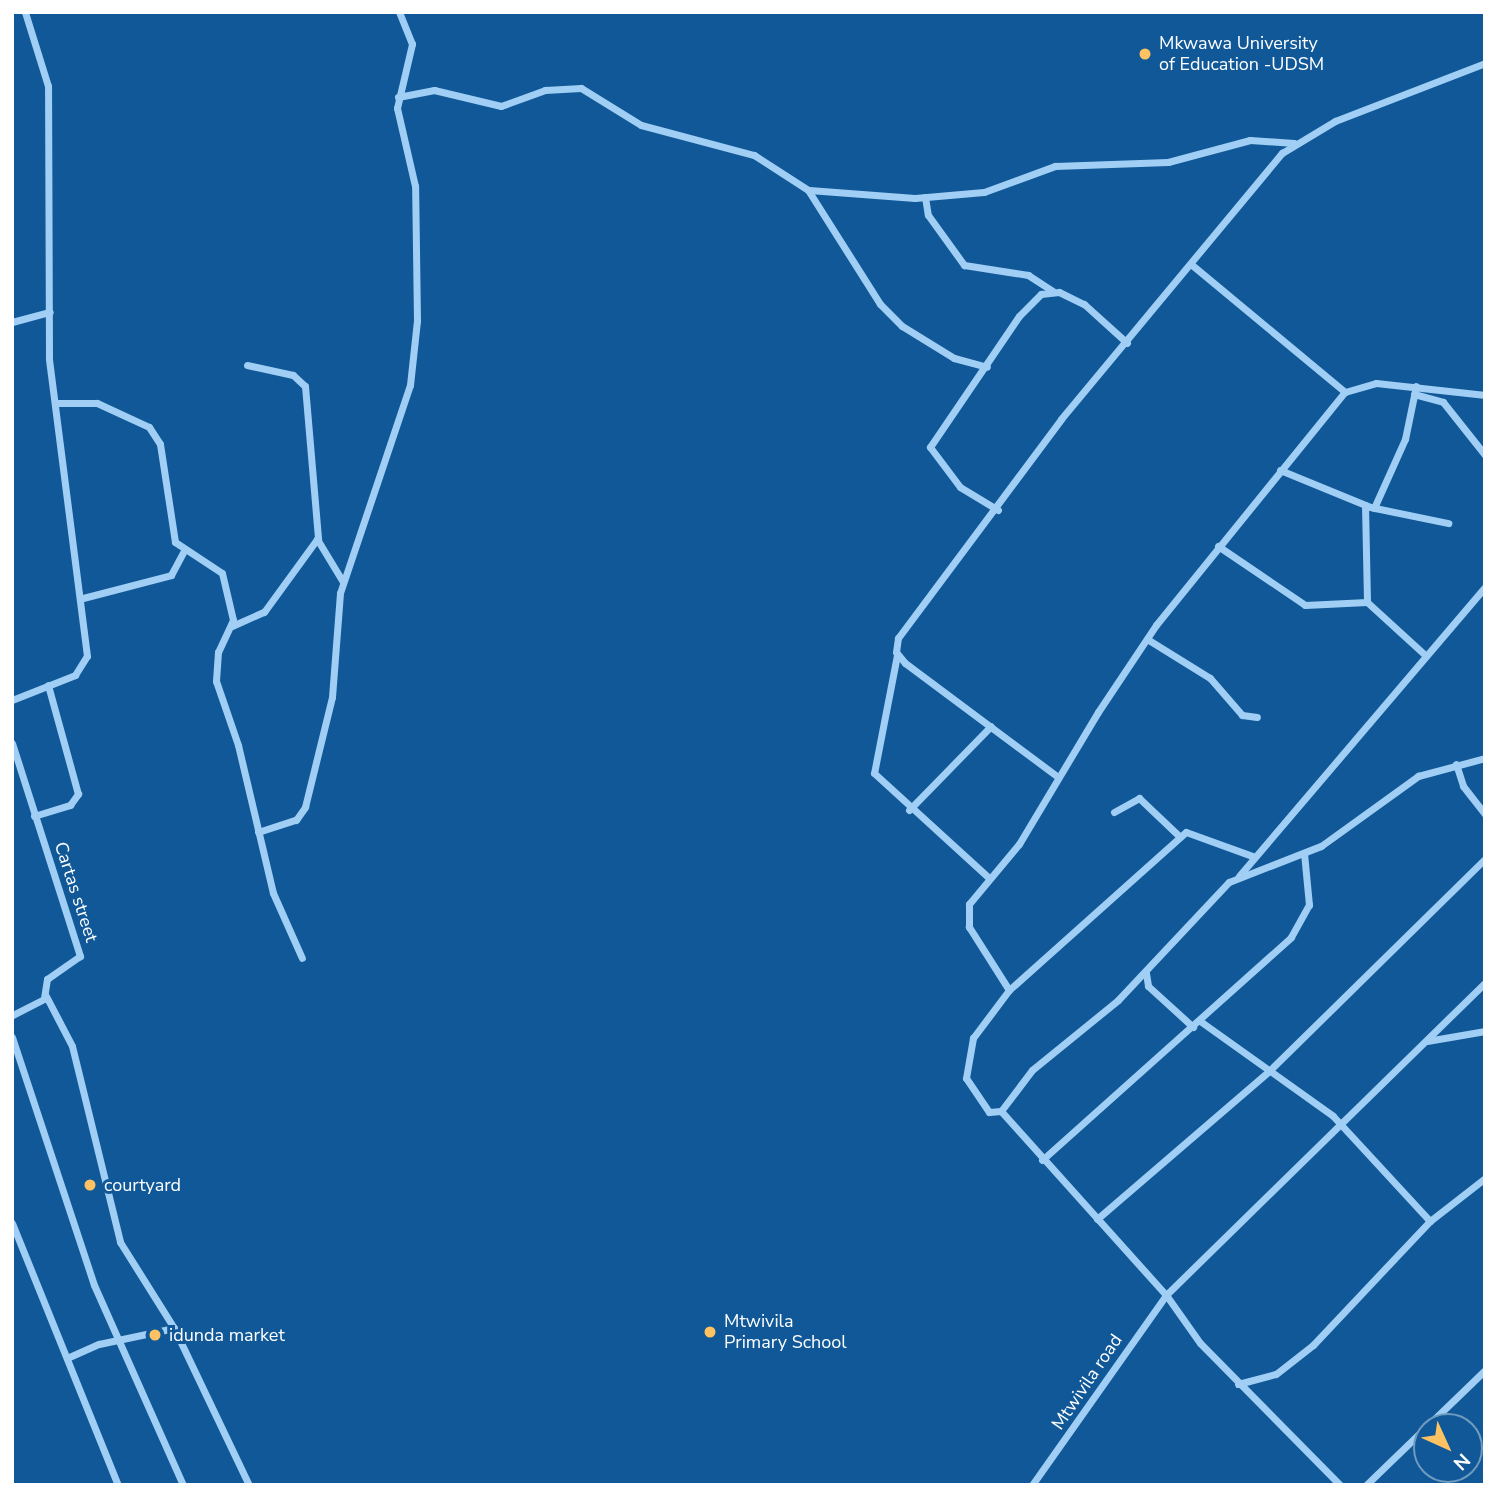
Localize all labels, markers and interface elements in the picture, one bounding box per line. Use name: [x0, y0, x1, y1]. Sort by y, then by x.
place label: Mkwawa University of Education -UDSM: [1159, 33, 1324, 76]
marker: Mkwawa University of Education -UDSM: [1137, 46, 1153, 62]
street label: Cartas street: [50, 839, 102, 945]
place label: courtyard: [104, 1174, 181, 1196]
marker: courtyard: [82, 1177, 98, 1193]
place label: Mtwivila Primary School: [724, 1311, 847, 1354]
place label: idunda market: [169, 1324, 285, 1346]
marker: Mtwivila Primary School: [702, 1324, 718, 1340]
marker: idunda market: [147, 1327, 163, 1343]
street label: Mtwivila road: [1047, 1330, 1127, 1434]
north arrow: [1413, 1413, 1483, 1483]
text: N: [1447, 1447, 1476, 1476]

